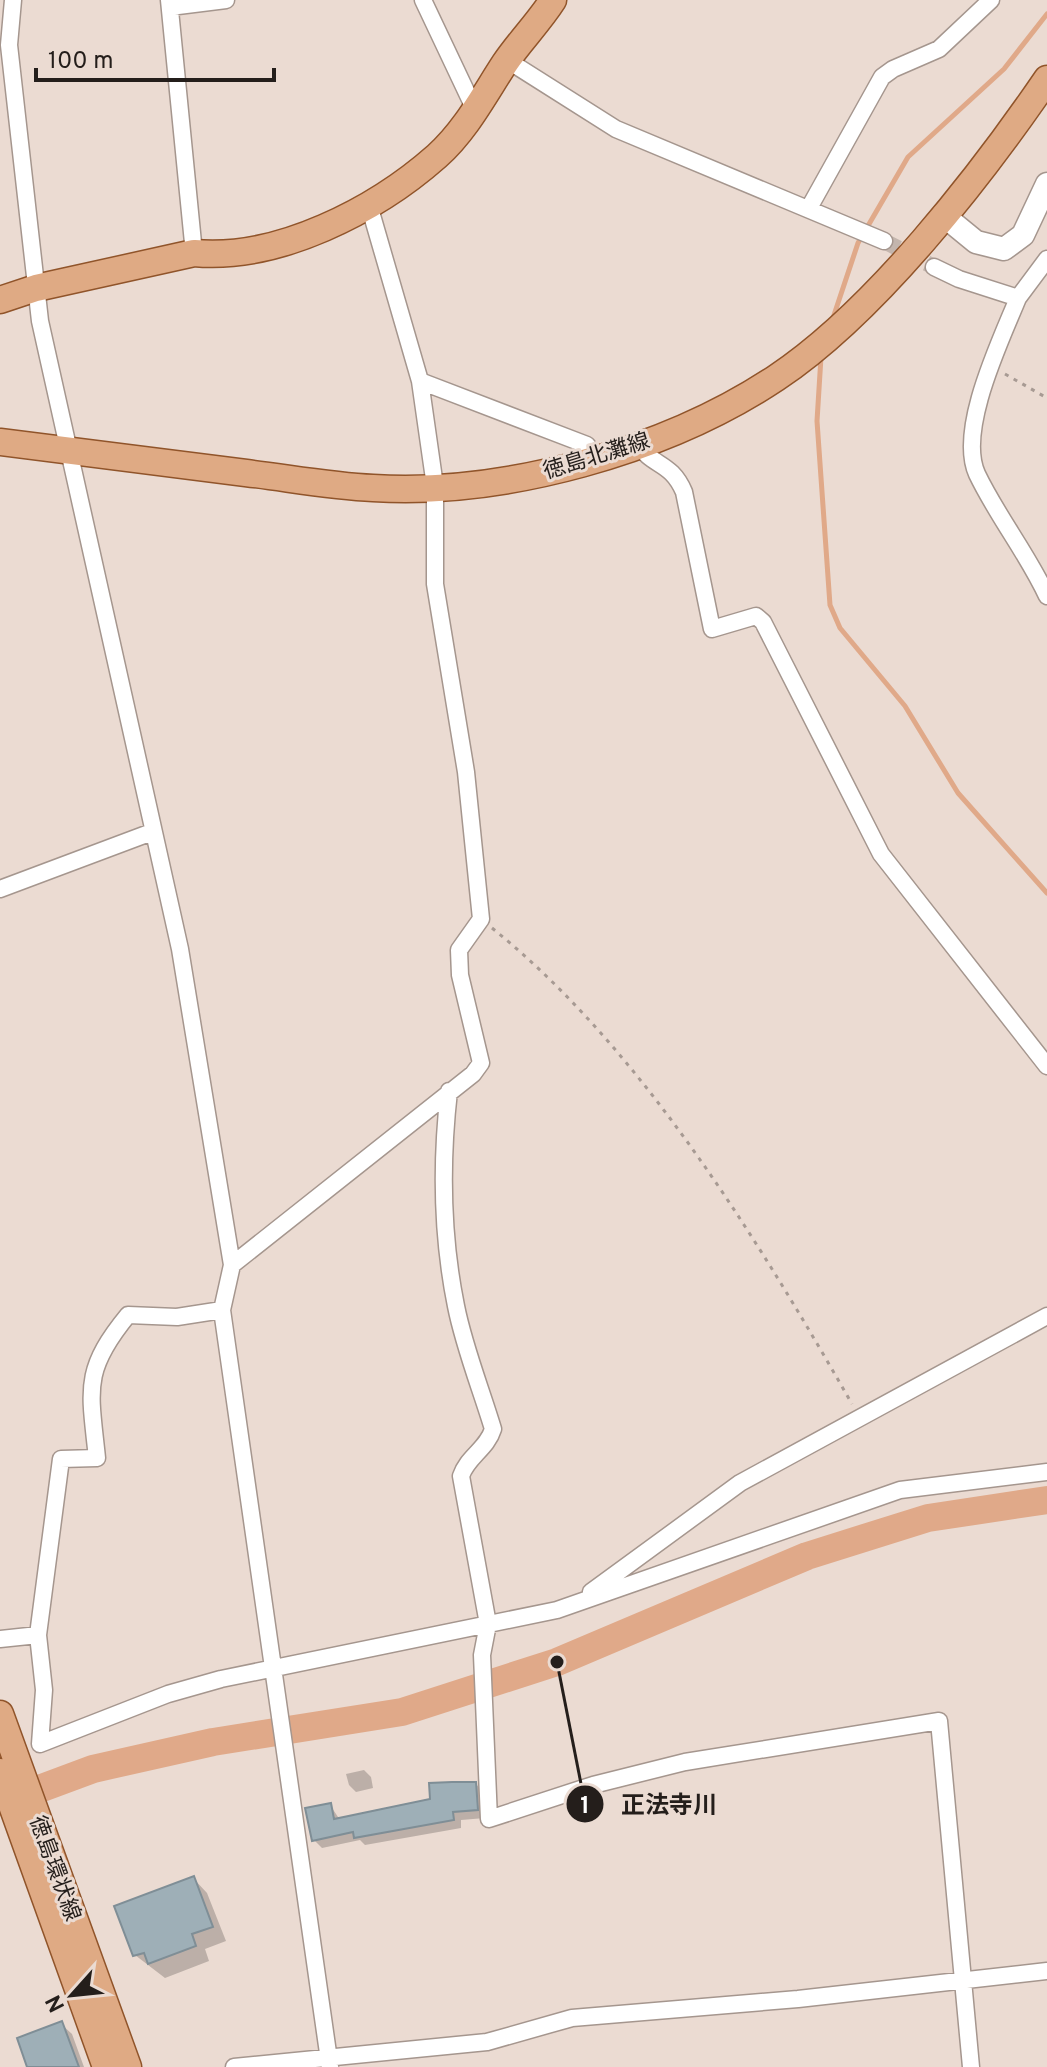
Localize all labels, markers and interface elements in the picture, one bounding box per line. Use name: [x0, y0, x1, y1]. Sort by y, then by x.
scale bar: [36, 32, 274, 82]
text: 100 m: [48, 47, 114, 77]
street label: 徳島北灘線: [540, 428, 653, 486]
callout: 正法寺川: [565, 1780, 733, 1828]
text: 1: [580, 1792, 590, 1822]
text: 正法寺川: [621, 1792, 717, 1822]
street label: 徳島環状線: [22, 1813, 85, 1925]
north arrow: [32, 1955, 112, 2035]
text: N: [41, 1990, 72, 2016]

